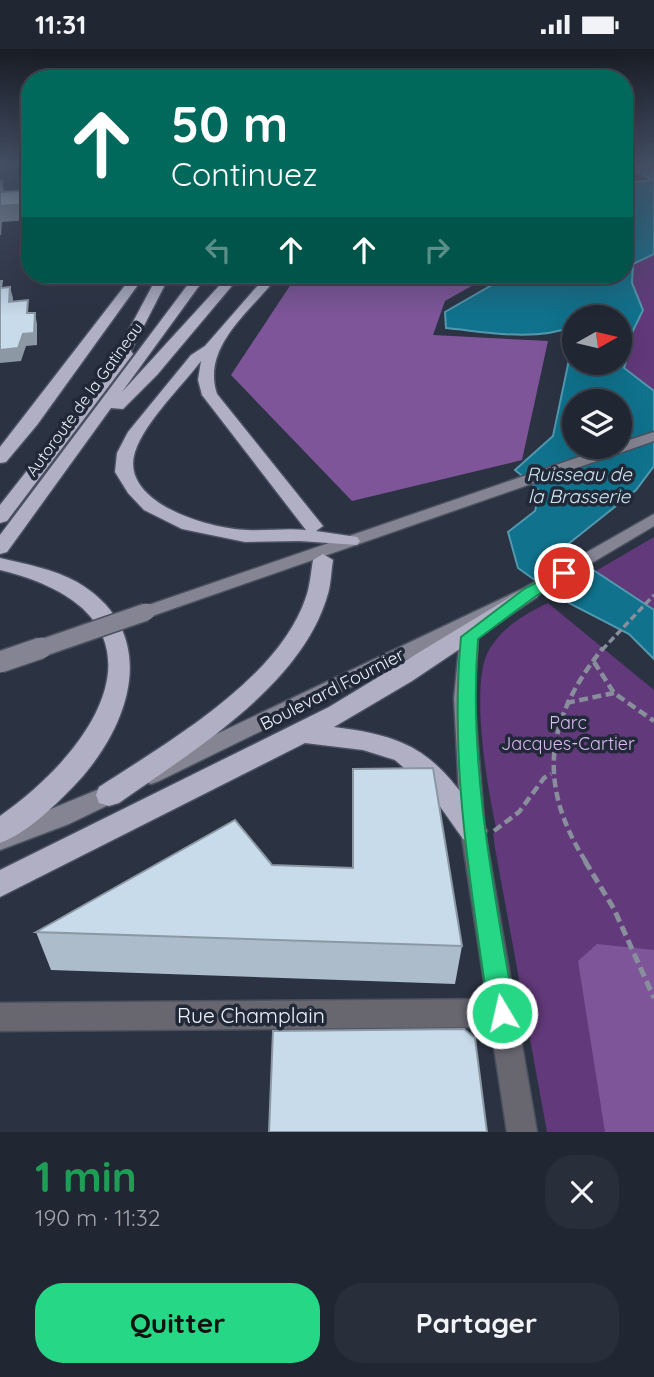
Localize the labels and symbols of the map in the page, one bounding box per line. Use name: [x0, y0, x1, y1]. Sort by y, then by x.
north arrow: [562, 305, 632, 375]
street label: Autoroute de la Gatineau: [21, 318, 147, 480]
water label: Ruisseau de la Brasserie: [526, 462, 633, 508]
pin: [534, 543, 594, 603]
street label: Boulevard Fournier: [256, 643, 408, 735]
park label: Parc Jacques-Cartier: [501, 711, 635, 755]
position arrow: [465, 976, 539, 1050]
street label: Rue Champlain: [177, 1002, 325, 1028]

